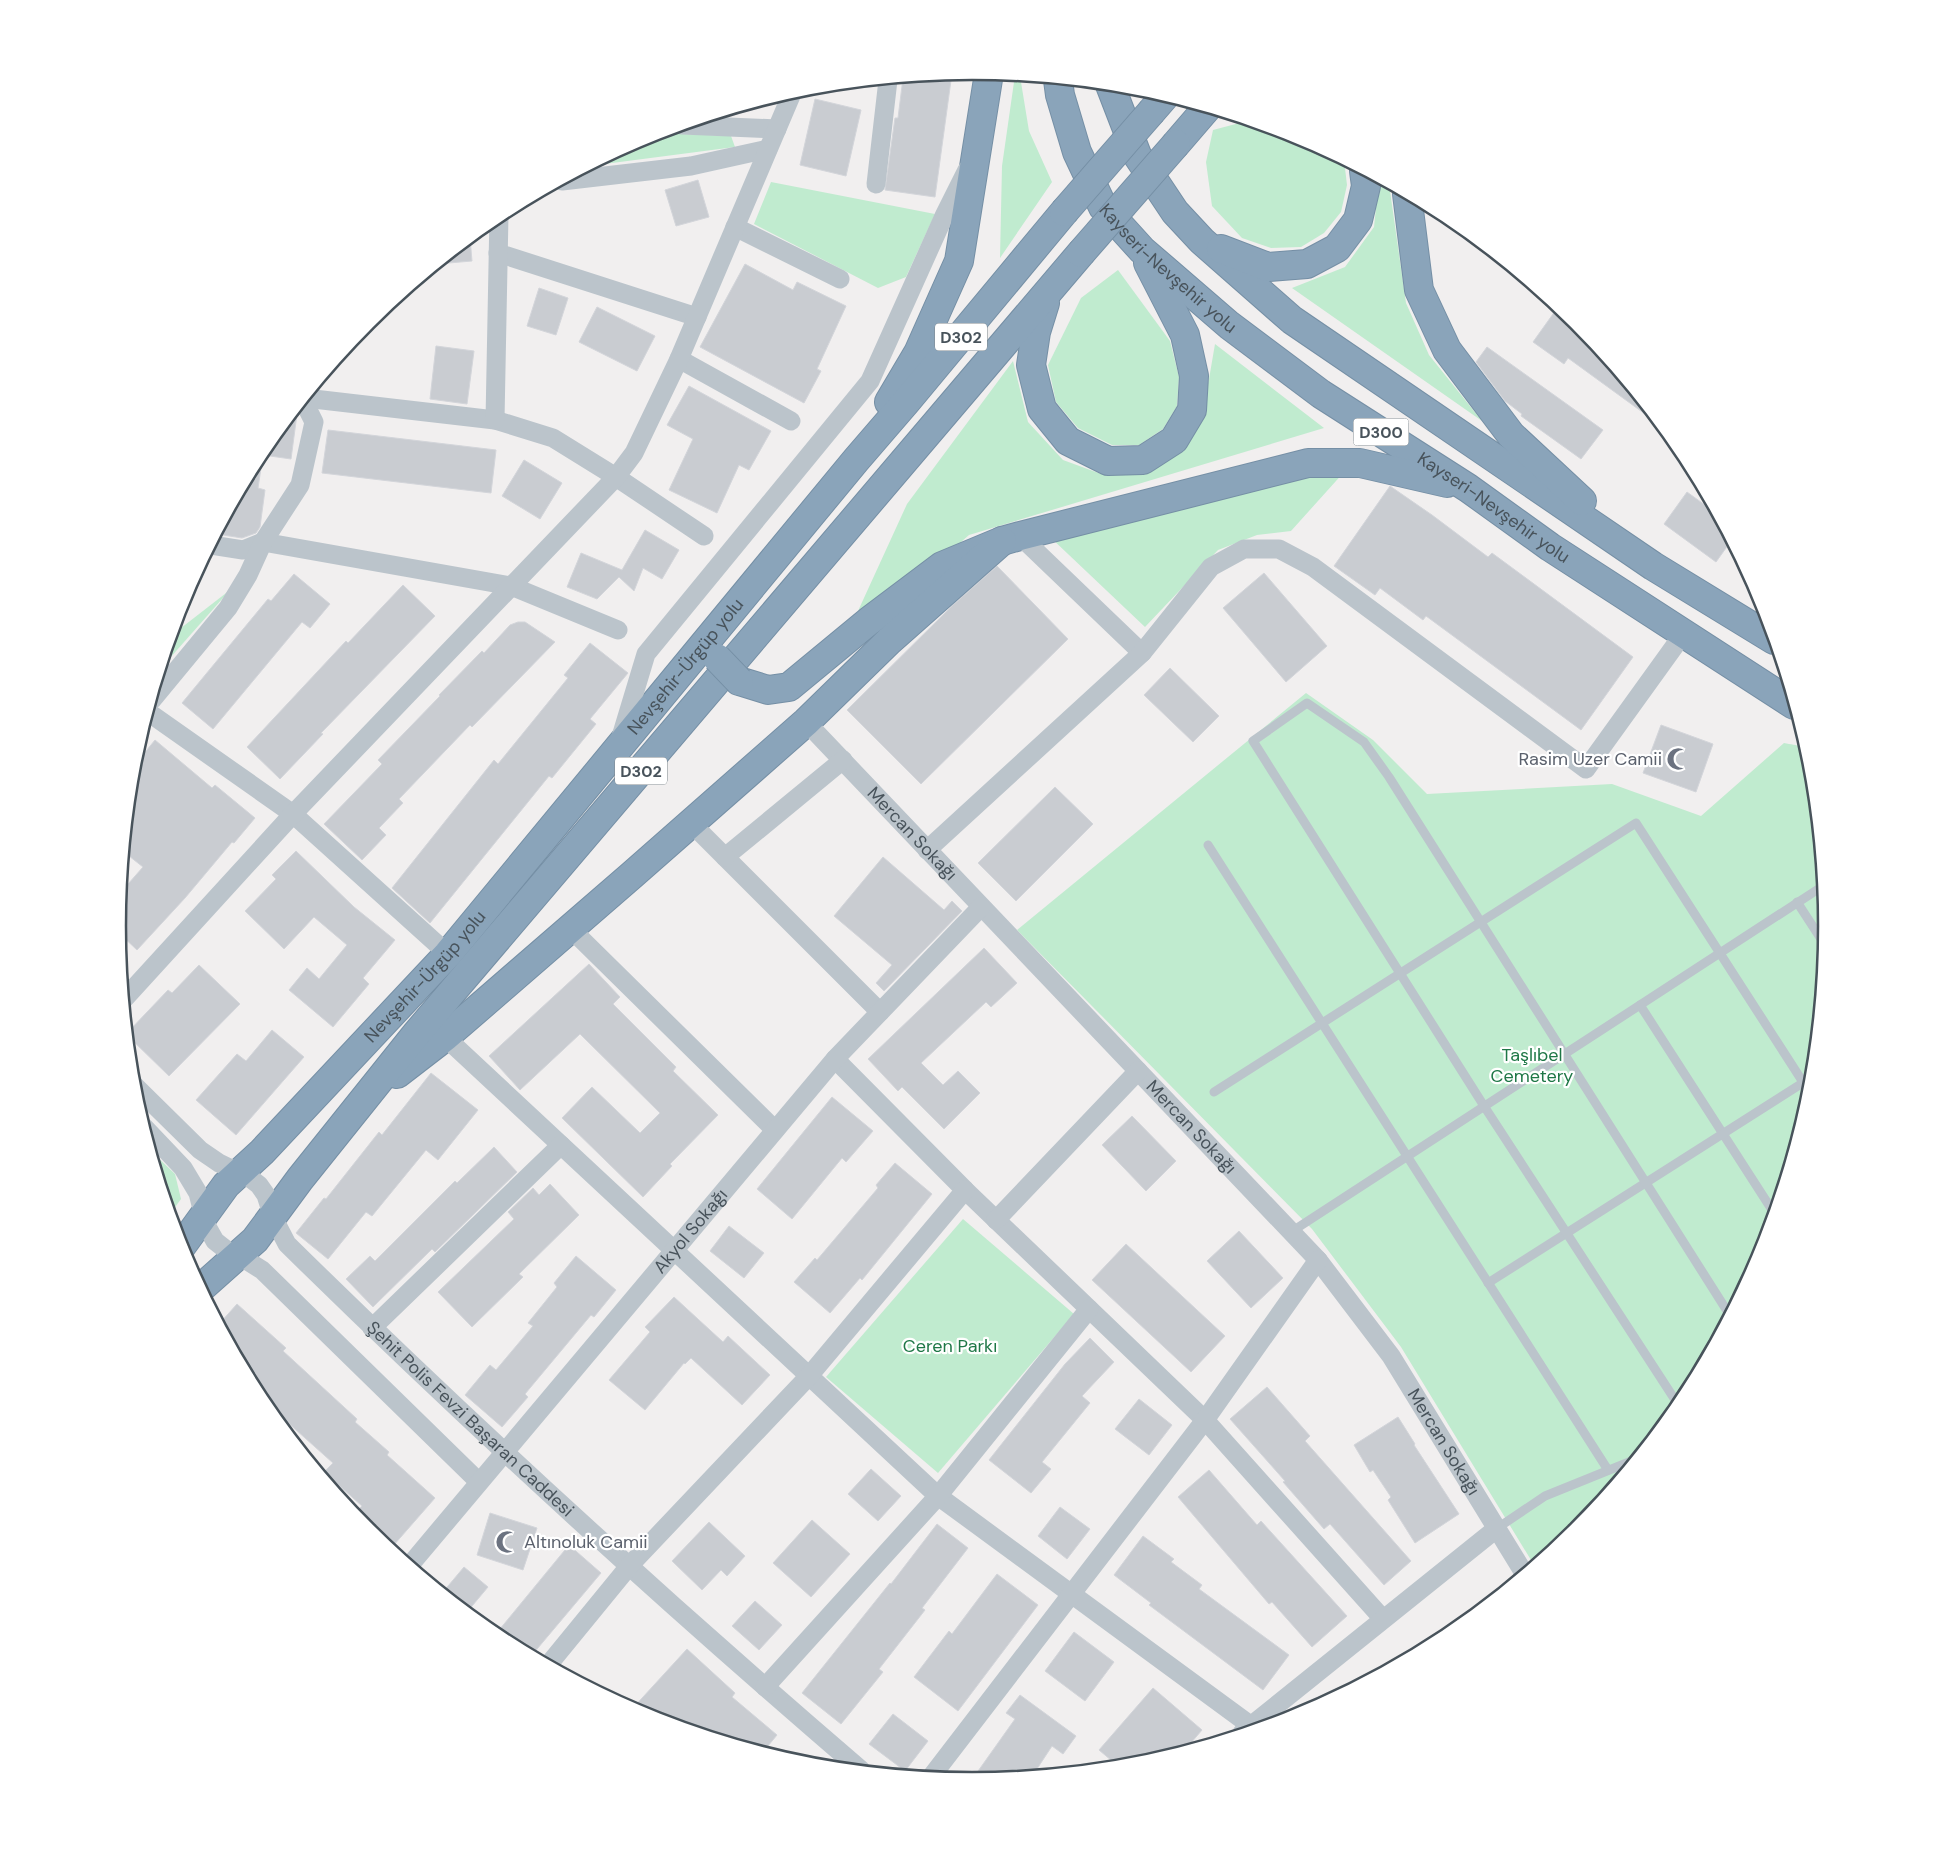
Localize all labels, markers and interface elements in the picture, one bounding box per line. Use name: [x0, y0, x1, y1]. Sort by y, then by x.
street label: Kayseri-Nevşehir yolu: [1094, 199, 1242, 339]
road number: D302: [935, 324, 987, 351]
road number: D300: [1354, 418, 1408, 446]
street label: Kayseri-Nevşehir yolu: [1413, 447, 1574, 569]
street label: Nevşehir-Ürgüp yolu: [622, 593, 749, 740]
mosque icon: Rasim Uzer Camii: [1665, 746, 1691, 772]
place label: Rasim Uzer Camii: [1519, 747, 1662, 771]
road number: D302: [615, 758, 667, 784]
street label: Mercan Sokağı: [862, 781, 963, 886]
street label: Nevşehir-Ürgüp yolu: [359, 905, 491, 1048]
park label: Taşlıbel Cemetery: [1491, 1043, 1573, 1088]
street label: Mercan Sokağı: [1141, 1075, 1242, 1179]
street label: Akyol Sokağı: [648, 1184, 733, 1279]
street label: Şehit Polis Fevzi Başaran Caddesi: [361, 1316, 579, 1522]
park label: Ceren Parkı: [903, 1334, 997, 1358]
street label: Mercan Sokağı: [1402, 1384, 1485, 1500]
mosque icon: Altınoluk Camii: [494, 1529, 520, 1555]
place label: Altınoluk Camii: [524, 1530, 648, 1554]

